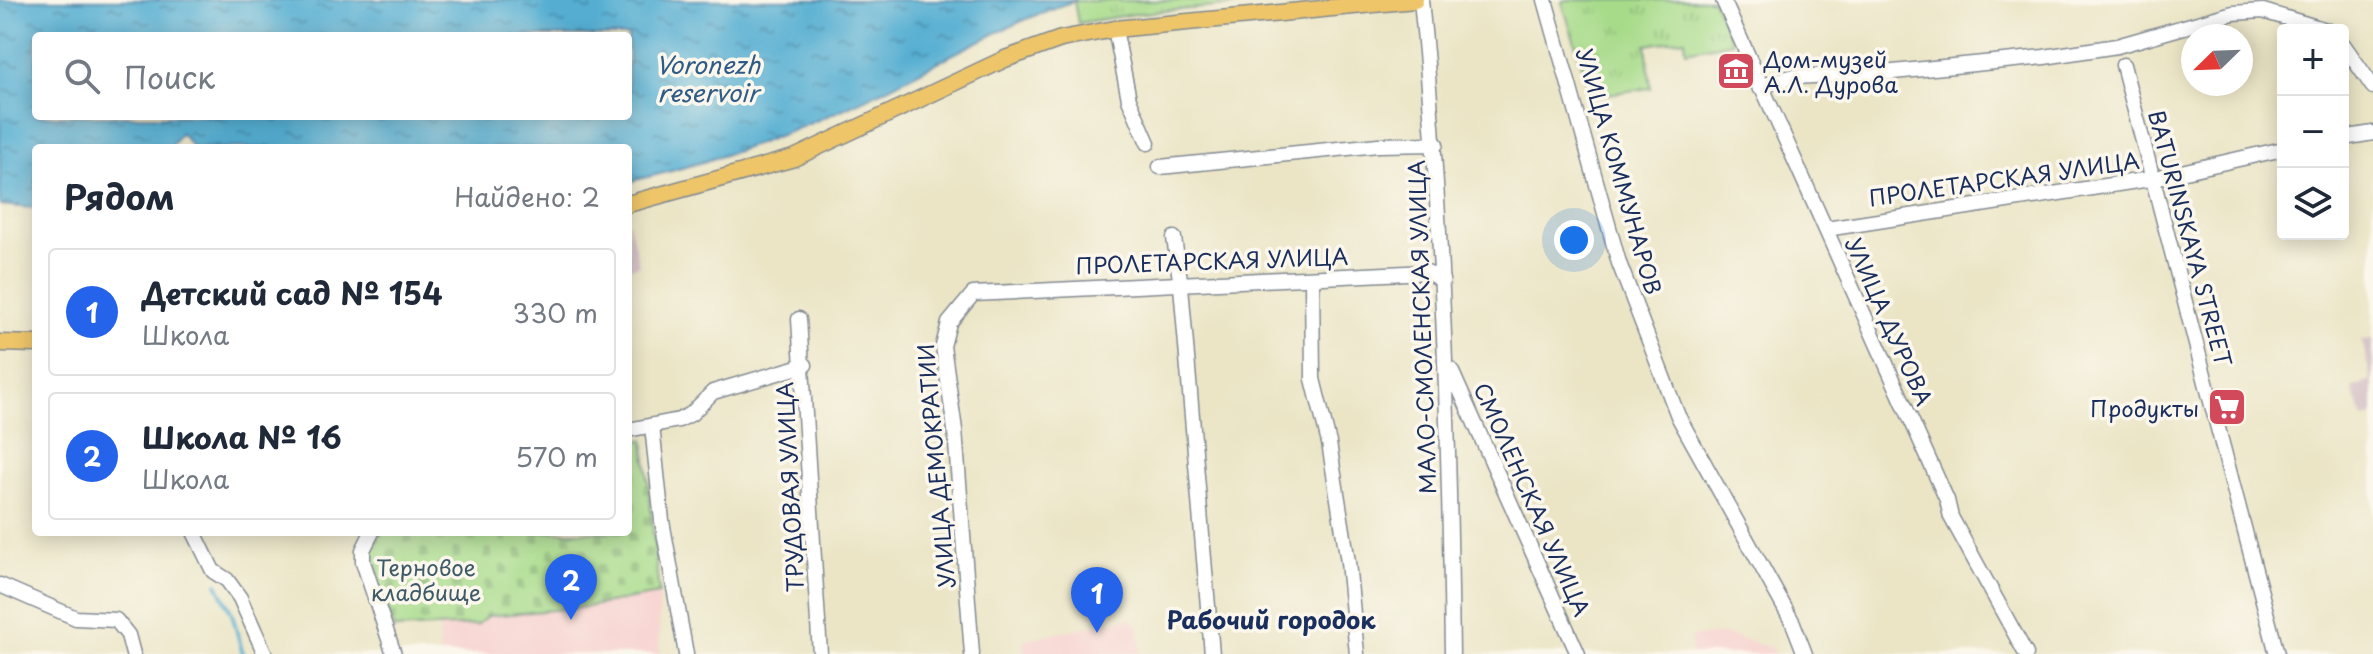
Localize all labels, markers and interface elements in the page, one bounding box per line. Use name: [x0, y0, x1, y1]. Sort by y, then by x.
north arrow: [2181, 24, 2253, 96]
map controls: [2277, 24, 2349, 240]
button: +: [2277, 24, 2349, 96]
search box: [32, 32, 632, 120]
place label: Дом-музей А.Л. Дурова: [1763, 42, 1898, 100]
street label: УЛИЦА КОММУНАРОВ: [1569, 44, 1671, 298]
water label: Voronezh reservoir: [656, 46, 762, 110]
museum icon: Дом-музей А.Л. Дурова: [1715, 50, 1757, 92]
icon: search: [60, 54, 104, 98]
text: Поиск: [124, 54, 215, 99]
button: −: [2277, 96, 2349, 168]
street label: BATURINSKAYA STREET: [2141, 106, 2241, 370]
street label: ПРОЛЕТАРСКАЯ УЛИЦА: [1867, 143, 2141, 213]
street label: МАЛО-СМОЛЕНСКАЯ УЛИЦА: [1399, 159, 1443, 495]
button: layers: [2277, 168, 2349, 240]
text: Рядом: [64, 170, 175, 222]
text: Найдено: 2: [454, 177, 600, 216]
your location: [1554, 220, 1594, 260]
street label: УЛИЦА ДУРОВА: [1838, 232, 1942, 410]
street label: ПРОЛЕТАРСКАЯ УЛИЦА: [1075, 239, 1349, 281]
text: Детский сад № 154: [142, 270, 443, 315]
text: 1: [86, 293, 98, 332]
text: 330 m: [513, 293, 598, 332]
text: Школа: [142, 315, 229, 354]
street label: УЛИЦА ДЕМОКРАТИИ: [908, 342, 962, 590]
street label: СМОЛЕНСКАЯ УЛИЦА: [1467, 377, 1600, 621]
street label: ТРУДОВАЯ УЛИЦА: [767, 381, 811, 593]
supermarket icon: Продукты: [2206, 386, 2248, 428]
place label: Продукты: [2090, 391, 2199, 424]
text: Школа № 16: [142, 414, 342, 459]
text: 2: [83, 437, 101, 476]
text: 570 m: [515, 437, 598, 476]
text: Школа: [142, 459, 229, 498]
park label: Терновое кладбище: [371, 550, 481, 608]
pin: 2: [545, 554, 597, 620]
pin: 1: [1071, 567, 1123, 633]
district label: Рабочий городок: [1166, 601, 1376, 637]

